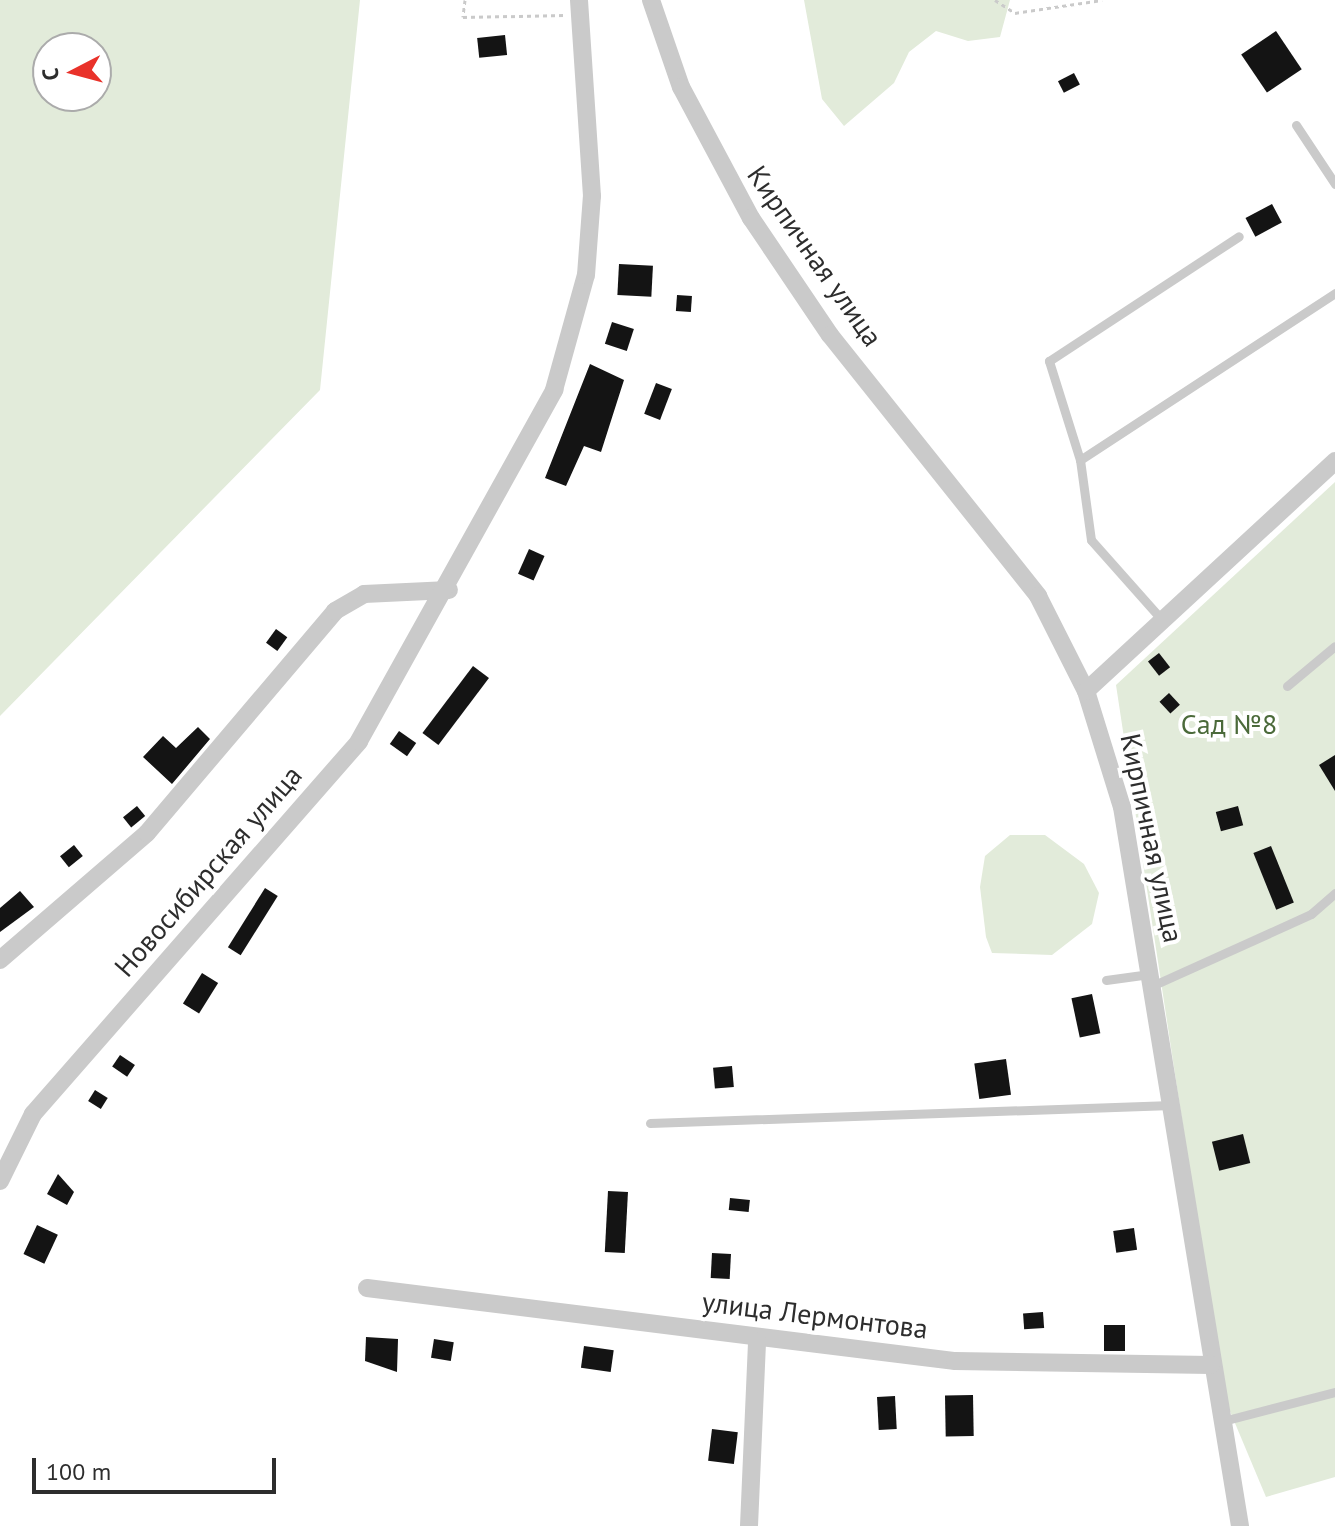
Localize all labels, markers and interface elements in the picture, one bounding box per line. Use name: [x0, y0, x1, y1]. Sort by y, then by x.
north arrow: [32, 32, 112, 112]
text: С: [36, 67, 65, 82]
street label: Кирпичная улица: [740, 159, 890, 353]
park label: Сад №8: [1181, 707, 1277, 741]
street label: Кирпичная улица: [1113, 731, 1191, 945]
street label: Новосибирская улица: [107, 759, 309, 983]
street label: улица Лермонтова: [700, 1284, 930, 1346]
scale bar: [36, 1442, 280, 1492]
text: 100 m: [46, 1456, 111, 1487]

